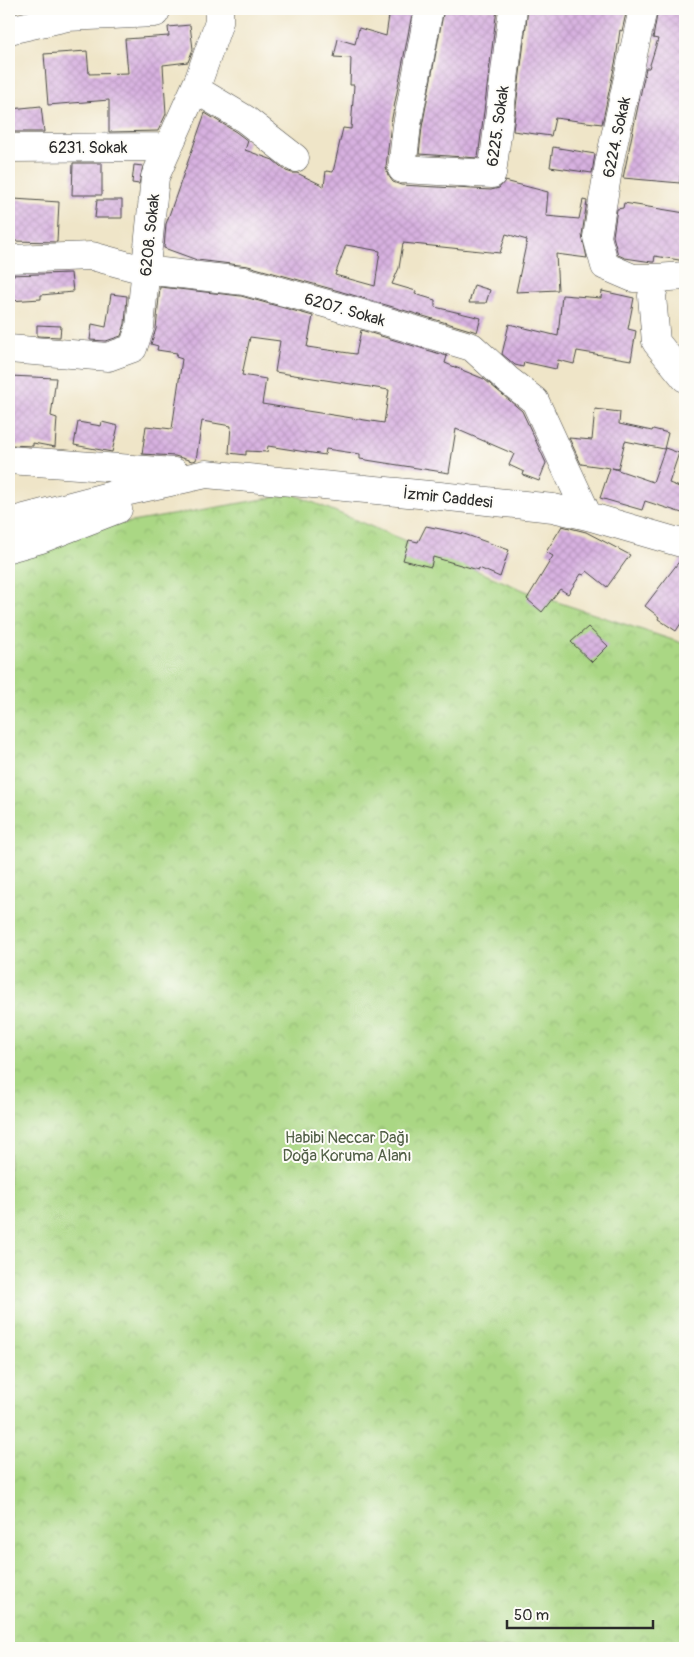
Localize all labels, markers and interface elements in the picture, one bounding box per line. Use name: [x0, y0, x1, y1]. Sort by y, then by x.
street label: 6225. Sokak: [482, 84, 514, 168]
street label: 6224. Sokak: [599, 95, 635, 179]
street label: 6231. Sokak: [49, 138, 128, 158]
street label: 6208. Sokak: [136, 193, 164, 277]
street label: 6207. Sokak: [302, 289, 388, 331]
street label: İzmir Caddesi: [402, 483, 494, 513]
park label: Habibi Neccar Dağı Doğa Koruma Alanı: [282, 1128, 412, 1166]
scale bar: [507, 1597, 653, 1629]
text: 50 m: [514, 1606, 549, 1625]

